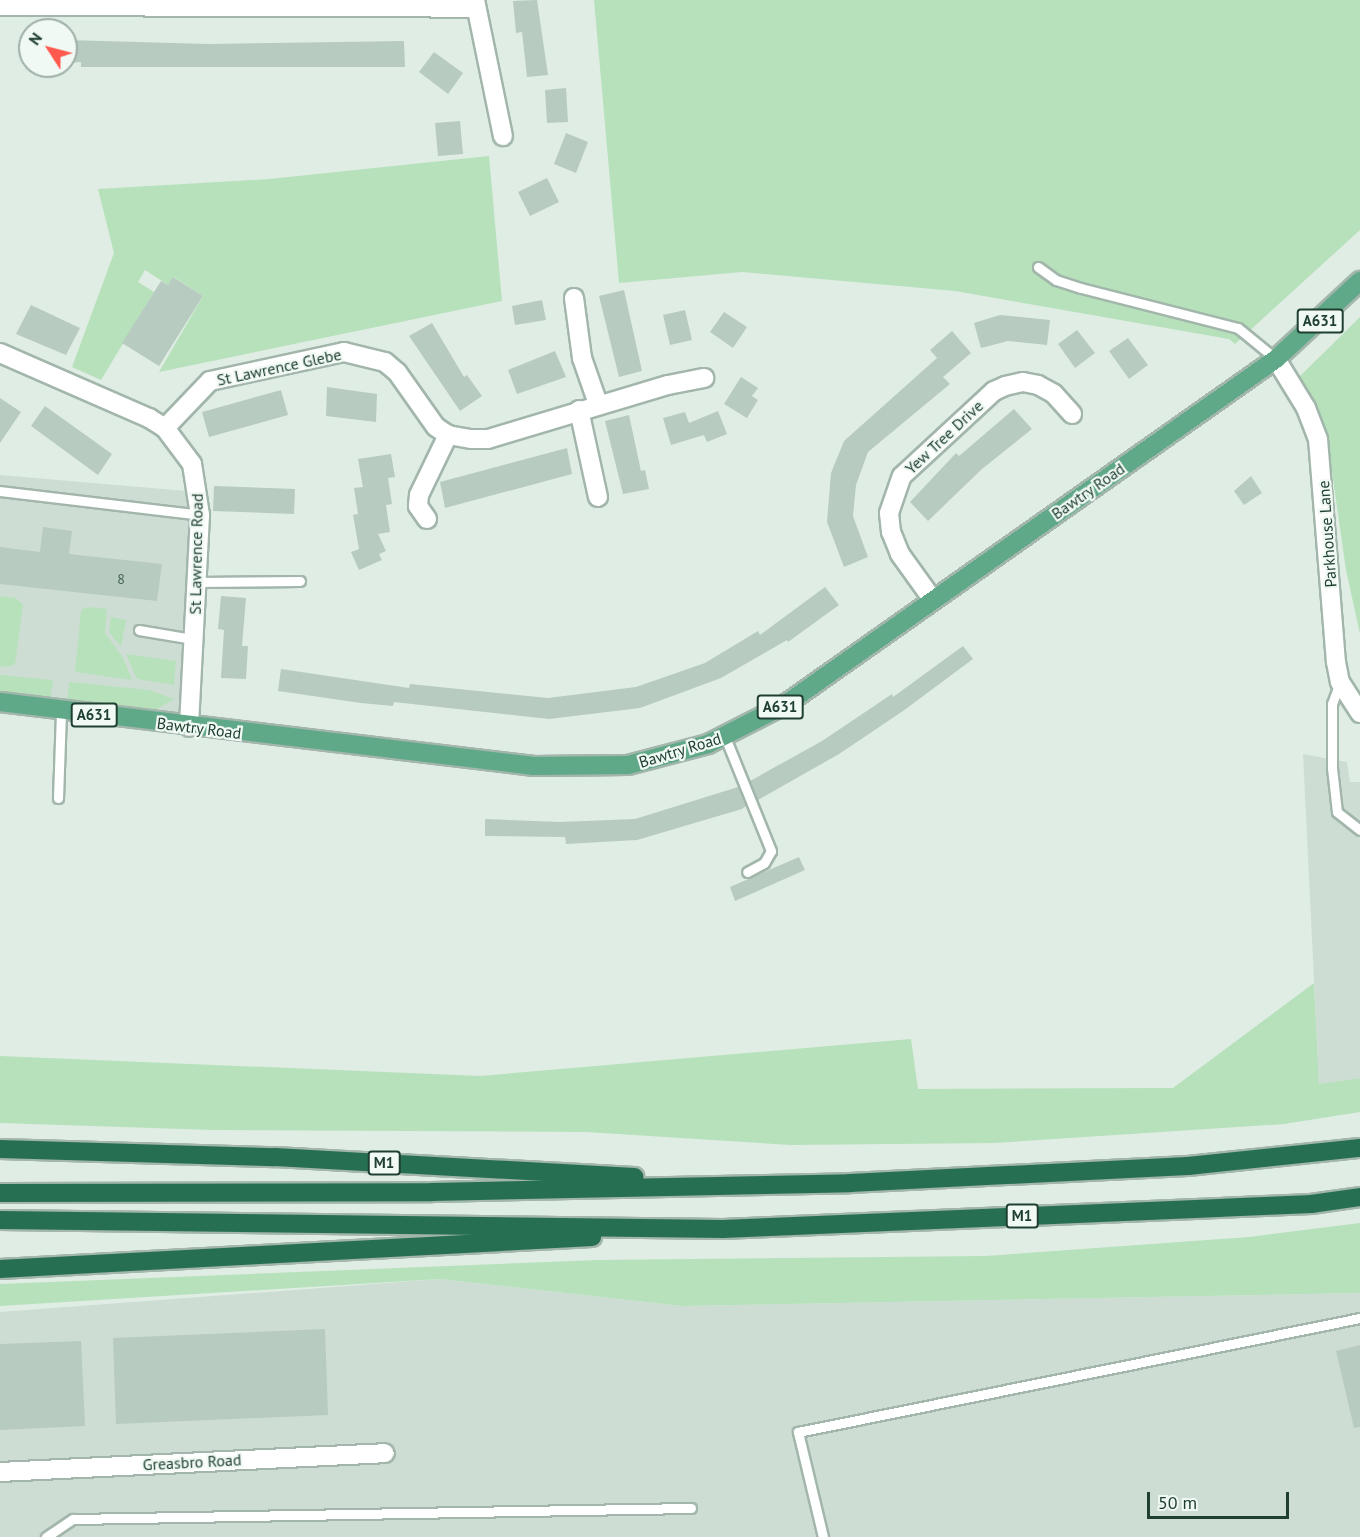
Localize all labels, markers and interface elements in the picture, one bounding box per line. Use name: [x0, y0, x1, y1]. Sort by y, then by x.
north arrow: [18, 18, 78, 78]
text: N: [24, 28, 46, 49]
road number: A631: [1296, 309, 1344, 333]
street label: St Lawrence Glebe: [215, 344, 343, 390]
street label: Yew Tree Drive: [901, 396, 987, 478]
street label: Bawtry Road: [1047, 459, 1129, 523]
street label: Parkhouse Lane: [1314, 480, 1340, 588]
street label: St Lawrence Road: [185, 493, 207, 615]
house number: 8: [117, 571, 125, 587]
road number: A631: [756, 695, 804, 719]
road number: A631: [70, 703, 118, 727]
street label: Bawtry Road: [155, 713, 243, 743]
street label: Bawtry Road: [636, 728, 724, 772]
road number: M1: [368, 1151, 400, 1175]
road number: M1: [1006, 1204, 1038, 1228]
street label: Greasbro Road: [142, 1450, 242, 1474]
scale bar: [1150, 1480, 1292, 1518]
text: 50 m: [1158, 1491, 1197, 1514]

